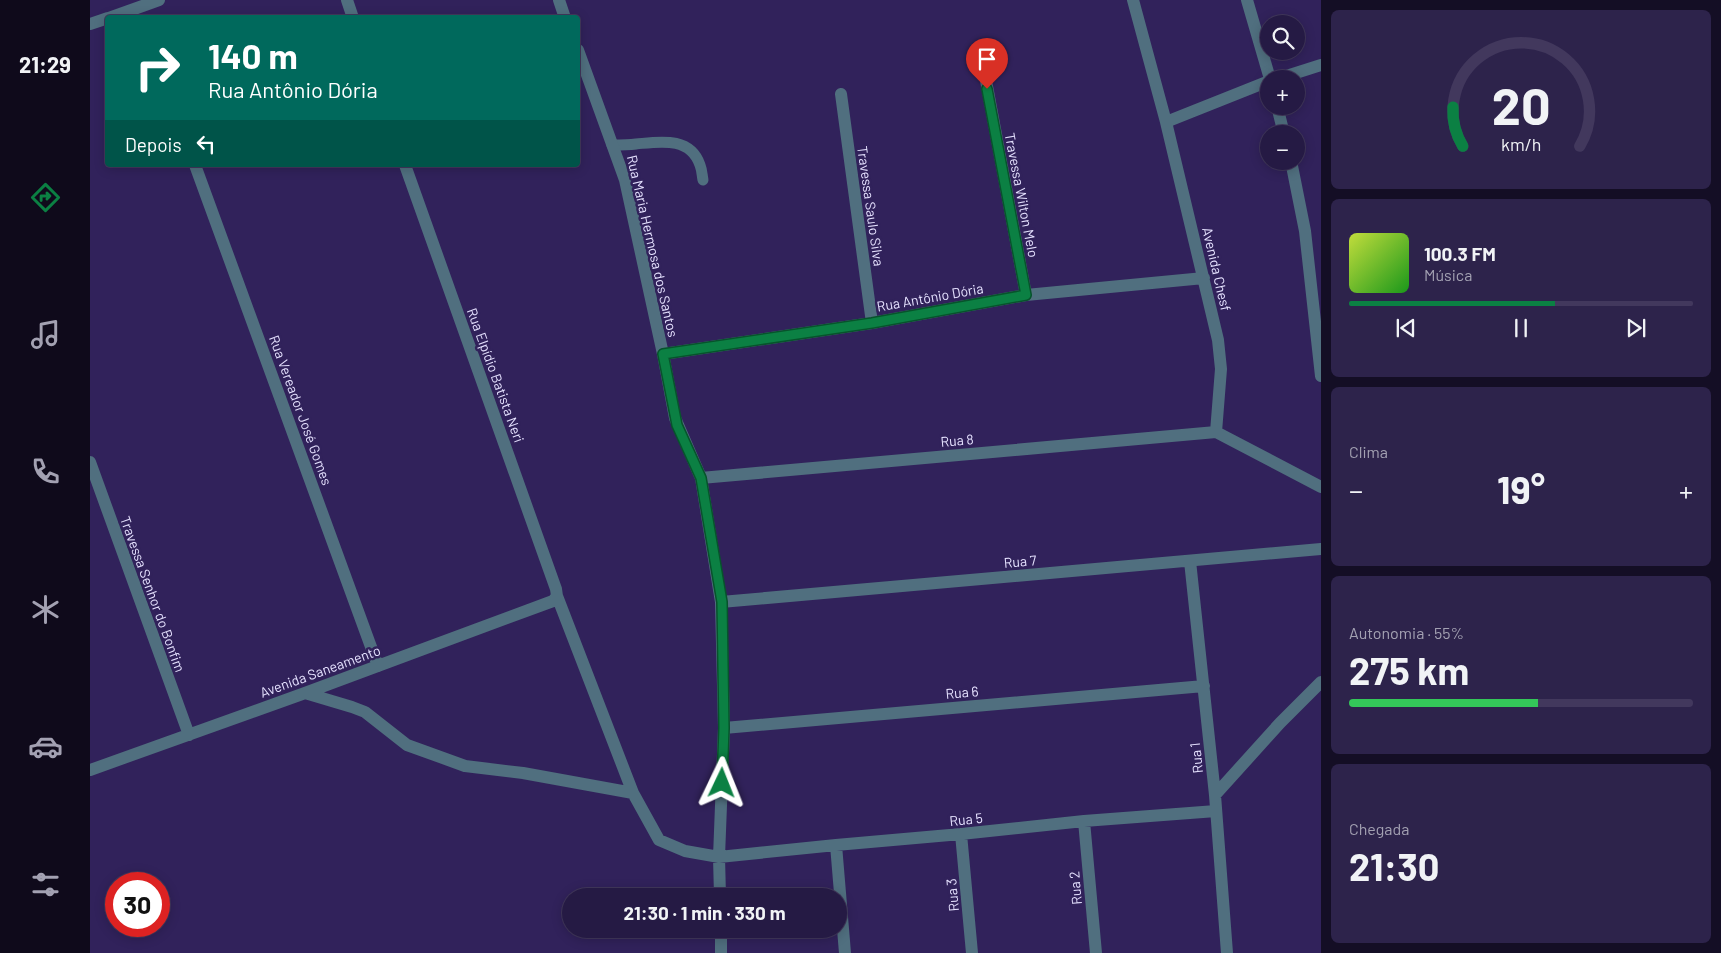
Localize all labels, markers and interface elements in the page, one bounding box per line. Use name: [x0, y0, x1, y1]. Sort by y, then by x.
map controls: [1260, 15, 1305, 170]
button: search: [1260, 15, 1305, 60]
text: 140 m: [208, 34, 298, 76]
icon: right: [125, 35, 190, 100]
pin: [966, 38, 1008, 89]
icon: arrive: [973, 45, 1001, 73]
text: 21:29: [19, 51, 71, 77]
button: +: [1260, 70, 1305, 115]
text: 20: [1492, 73, 1550, 135]
text: Rua Antônio Dória: [208, 76, 378, 102]
button: −: [1260, 125, 1305, 170]
icon: left: [192, 130, 220, 158]
street label: Travessa Wilton Melo: [1002, 131, 1042, 259]
text: Depois: [125, 133, 182, 156]
text: km/h: [1501, 133, 1541, 155]
street label: Travessa Saulo Silva: [854, 145, 888, 267]
street label: Rua Maria Hermosa dos Santos: [624, 153, 682, 339]
icon: directions: [28, 180, 63, 215]
street label: Avenida Chesf: [1199, 225, 1235, 313]
text: 100.3 FM: [1424, 242, 1496, 265]
text: Música: [1424, 265, 1472, 284]
street label: Rua Antônio Dória: [875, 279, 985, 315]
street label: Rua Elpídio Batista Neri: [464, 305, 528, 445]
icon: previous: [1392, 314, 1420, 342]
icon: pause: [1507, 314, 1535, 342]
icon: next: [1622, 314, 1650, 342]
icon: music: [28, 317, 63, 352]
street label: Rua Vereador José Gomes: [266, 333, 336, 488]
street label: Rua 8: [940, 430, 974, 450]
text: Clima: [1349, 442, 1388, 461]
icon: phone: [28, 454, 63, 489]
text: 19°: [1497, 466, 1545, 512]
text: −: [1349, 473, 1363, 507]
text: +: [1679, 473, 1693, 507]
street label: Travessa Senhor do Bonfim: [117, 514, 189, 674]
street label: Rua 7: [1003, 551, 1037, 571]
icon: climate: [28, 592, 63, 627]
text: Autonomia · 55%: [1349, 623, 1464, 642]
street label: Avenida Saneamento: [257, 641, 383, 701]
text: 275 km: [1349, 647, 1469, 693]
street label: Rua 6: [945, 682, 979, 702]
icon: car: [28, 729, 63, 764]
street label: Rua 1: [1186, 742, 1206, 774]
position arrow: [695, 756, 747, 808]
street label: Rua 5: [949, 809, 983, 829]
text: Chegada: [1349, 819, 1409, 838]
text: 21:30: [1349, 843, 1440, 889]
icon: filters: [28, 867, 63, 902]
street label: Rua 2: [1065, 871, 1085, 905]
speed limit sign: 30: [105, 872, 170, 937]
street label: Rua 3: [942, 878, 962, 912]
text: 21:30 · 1 min · 330 m: [623, 901, 786, 924]

